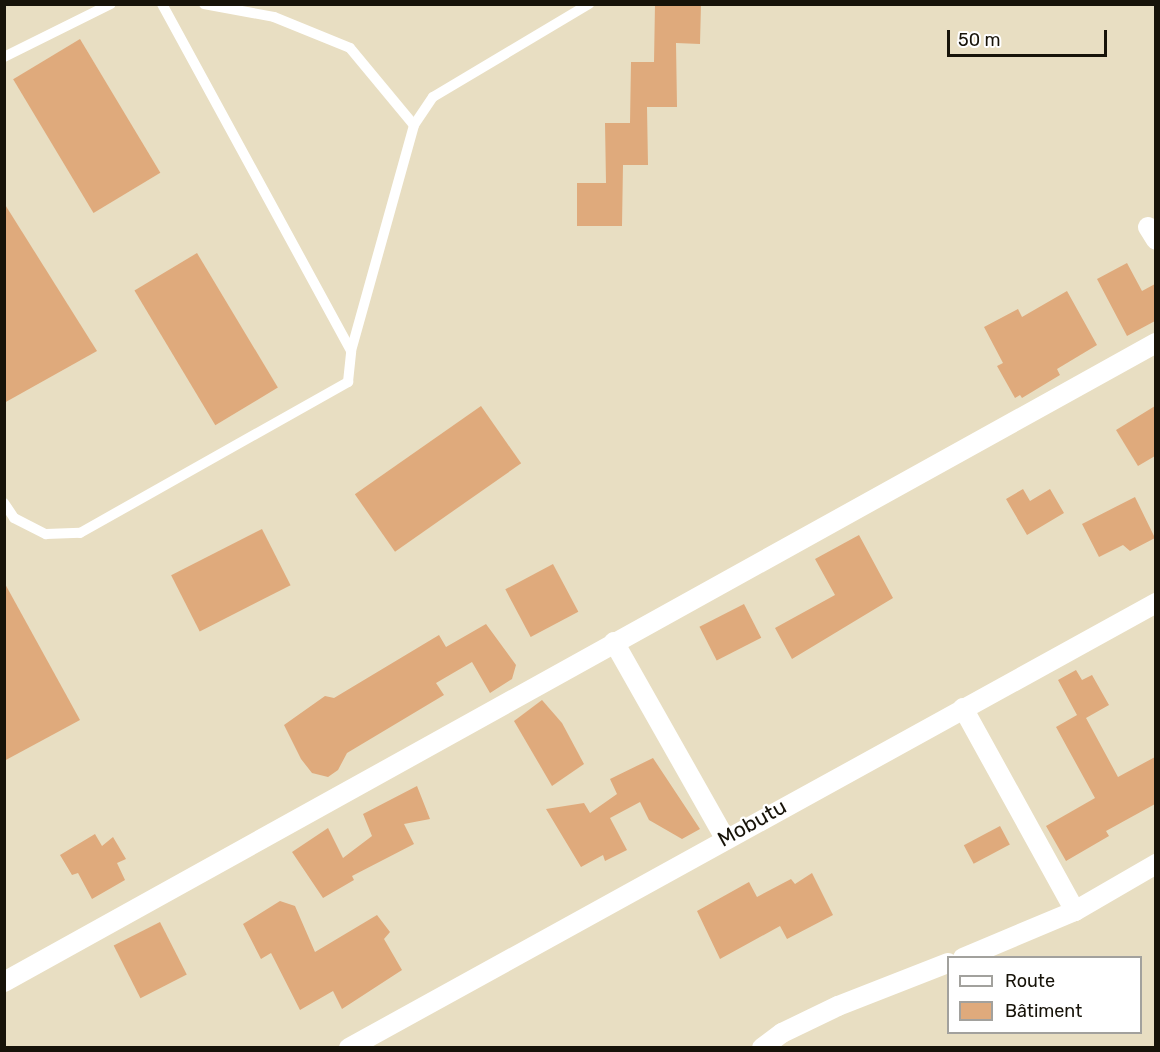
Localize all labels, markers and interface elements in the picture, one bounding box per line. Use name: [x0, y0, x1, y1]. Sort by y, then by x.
scale bar: [950, 18, 1110, 56]
text: 50 m: [958, 29, 1001, 51]
street label: Mobutu: [713, 794, 791, 852]
legend: [947, 956, 1142, 1034]
text: Route: [1005, 970, 1055, 992]
text: Bâtiment: [1005, 1000, 1082, 1022]

